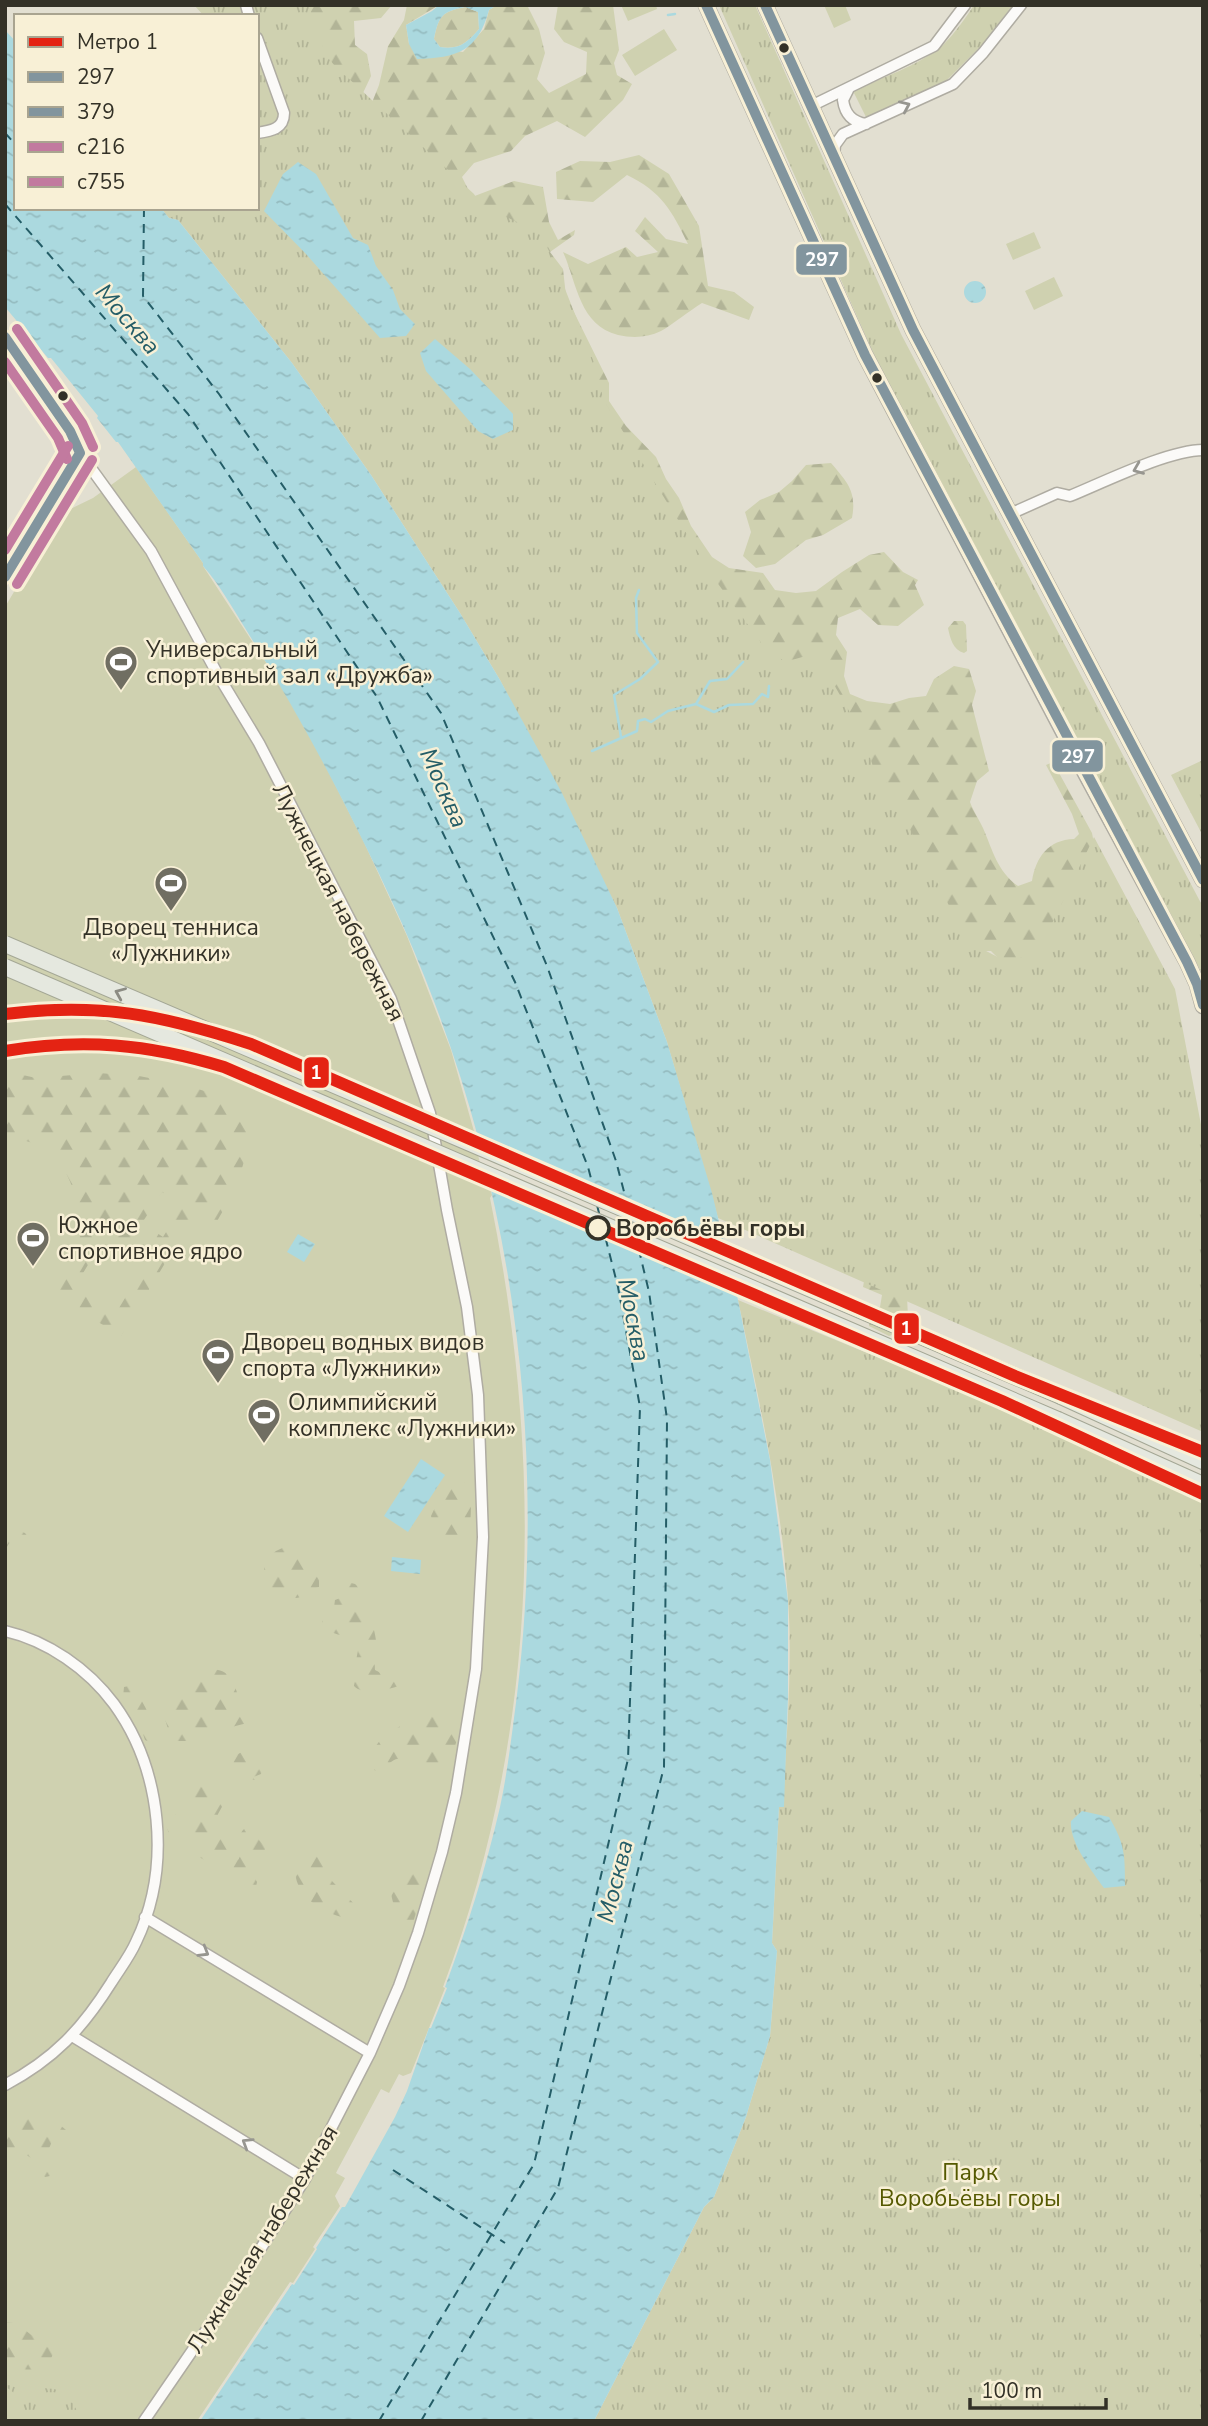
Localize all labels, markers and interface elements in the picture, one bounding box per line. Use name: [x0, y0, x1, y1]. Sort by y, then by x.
legend: [14, 14, 259, 210]
text: Метро 1: [77, 28, 158, 56]
unlabelled marker: [777, 41, 791, 55]
text: 297: [77, 63, 115, 91]
text: 379: [77, 98, 115, 126]
one-way arrow: [898, 100, 910, 114]
text: с216: [77, 133, 125, 161]
text: с755: [77, 168, 125, 196]
line badge: 297: [795, 243, 848, 276]
text: 297: [805, 247, 839, 273]
water label: Москва: [88, 277, 168, 361]
unlabelled marker: [870, 371, 884, 385]
unlabelled marker: [56, 389, 70, 403]
one-way arrow: [1132, 460, 1144, 474]
place label: Универсальный спортивный зал «Дружба»: [145, 634, 433, 691]
sports icon: Универсальный спортивный зал «Дружба»: [102, 643, 140, 692]
line badge: 297: [1051, 739, 1104, 773]
water label: Москва: [412, 743, 476, 833]
text: 297: [1061, 744, 1095, 770]
street label: Лужнецкая набережная: [265, 778, 412, 1027]
sports icon: Дворец тенниса «Лужники»: [152, 864, 190, 913]
place label: Дворец тенниса «Лужники»: [83, 912, 259, 969]
one-way arrow: [114, 987, 127, 1001]
line badge: 1: [303, 1056, 330, 1089]
text: 1: [310, 1060, 322, 1086]
place label: Южное спортивное ядро: [58, 1210, 243, 1267]
place label: Воробьёвы горы: [616, 1213, 805, 1244]
marker: Воробьёвы горы: [586, 1216, 610, 1240]
sports icon: Южное спортивное ядро: [14, 1219, 52, 1268]
water label: Москва: [610, 1276, 658, 1364]
line badge: 1: [893, 1312, 920, 1345]
text: 1: [900, 1316, 912, 1342]
place label: Дворец водных видов спорта «Лужники»: [242, 1327, 484, 1384]
sports icon: Дворец водных видов спорта «Лужники»: [199, 1336, 237, 1385]
place label: Олимпийский комплекс «Лужники»: [288, 1387, 516, 1444]
sports icon: Олимпийский комплекс «Лужники»: [245, 1396, 283, 1445]
water label: Москва: [589, 1836, 641, 1926]
one-way arrow: [196, 1944, 209, 1957]
street label: Лужнецкая набережная: [179, 2119, 345, 2359]
one-way arrow: [242, 2139, 255, 2152]
park label: Парк Воробьёвы горы: [879, 2157, 1061, 2214]
scale bar: [970, 2366, 1106, 2410]
text: 100 m: [981, 2377, 1042, 2405]

